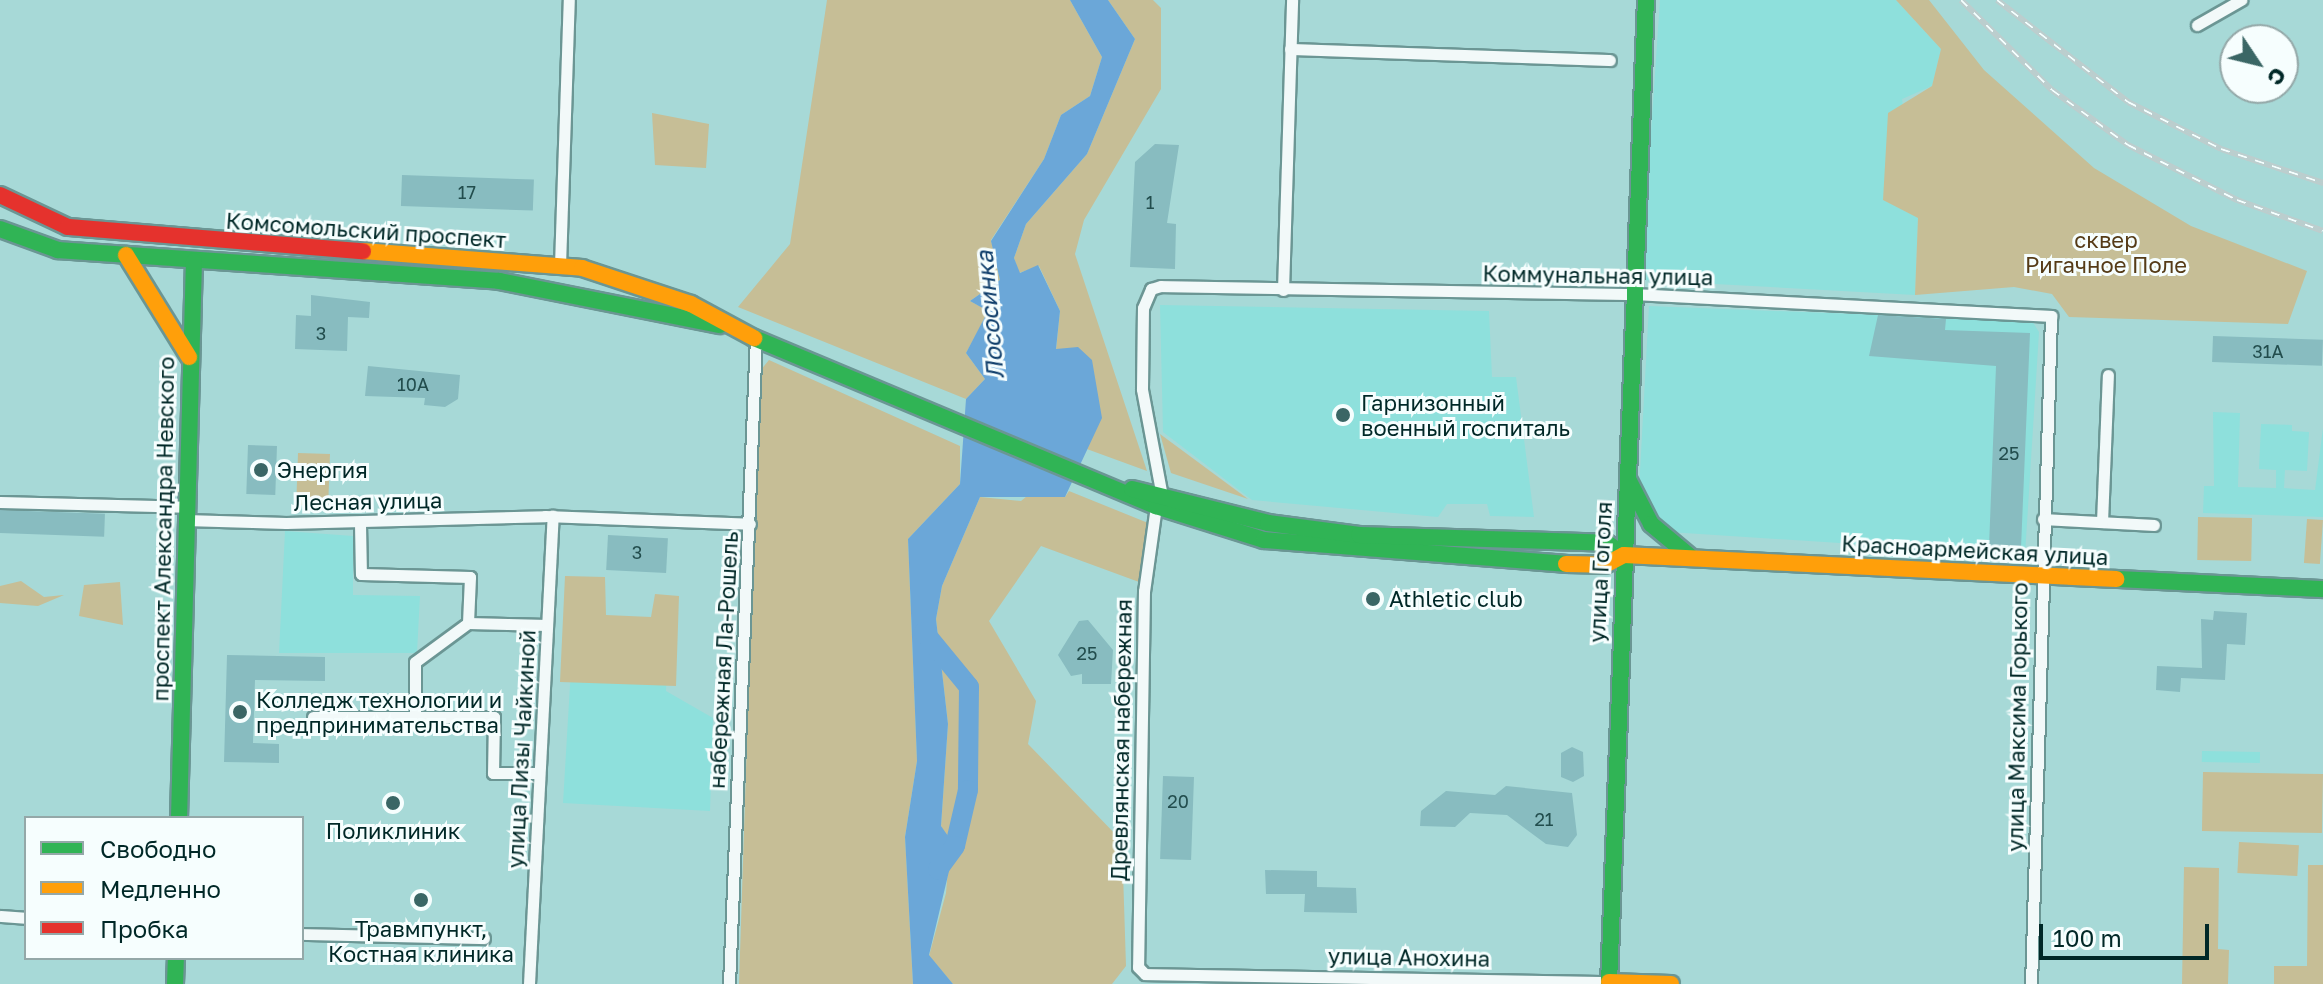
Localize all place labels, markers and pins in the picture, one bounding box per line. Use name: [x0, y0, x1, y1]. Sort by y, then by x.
place label: Гарнизонный военный госпиталь: [1361, 389, 1570, 440]
marker: Гарнизонный военный госпиталь: [1332, 404, 1354, 426]
place label: Энергия: [277, 457, 368, 483]
marker: Энергия: [252, 461, 270, 479]
place label: Athletic club: [1389, 586, 1523, 612]
marker: Athletic club: [1364, 590, 1382, 608]
place label: Колледж технологии и предпринимательства: [256, 686, 502, 738]
marker: Колледж технологии и предпринимательства: [231, 703, 249, 721]
marker: Поликлиник: [382, 792, 404, 814]
place label: Поликлиник: [326, 818, 460, 844]
marker: Травмпункт, Костная клиника: [410, 889, 432, 911]
place label: Травмпункт, Костная клиника: [328, 915, 514, 966]

